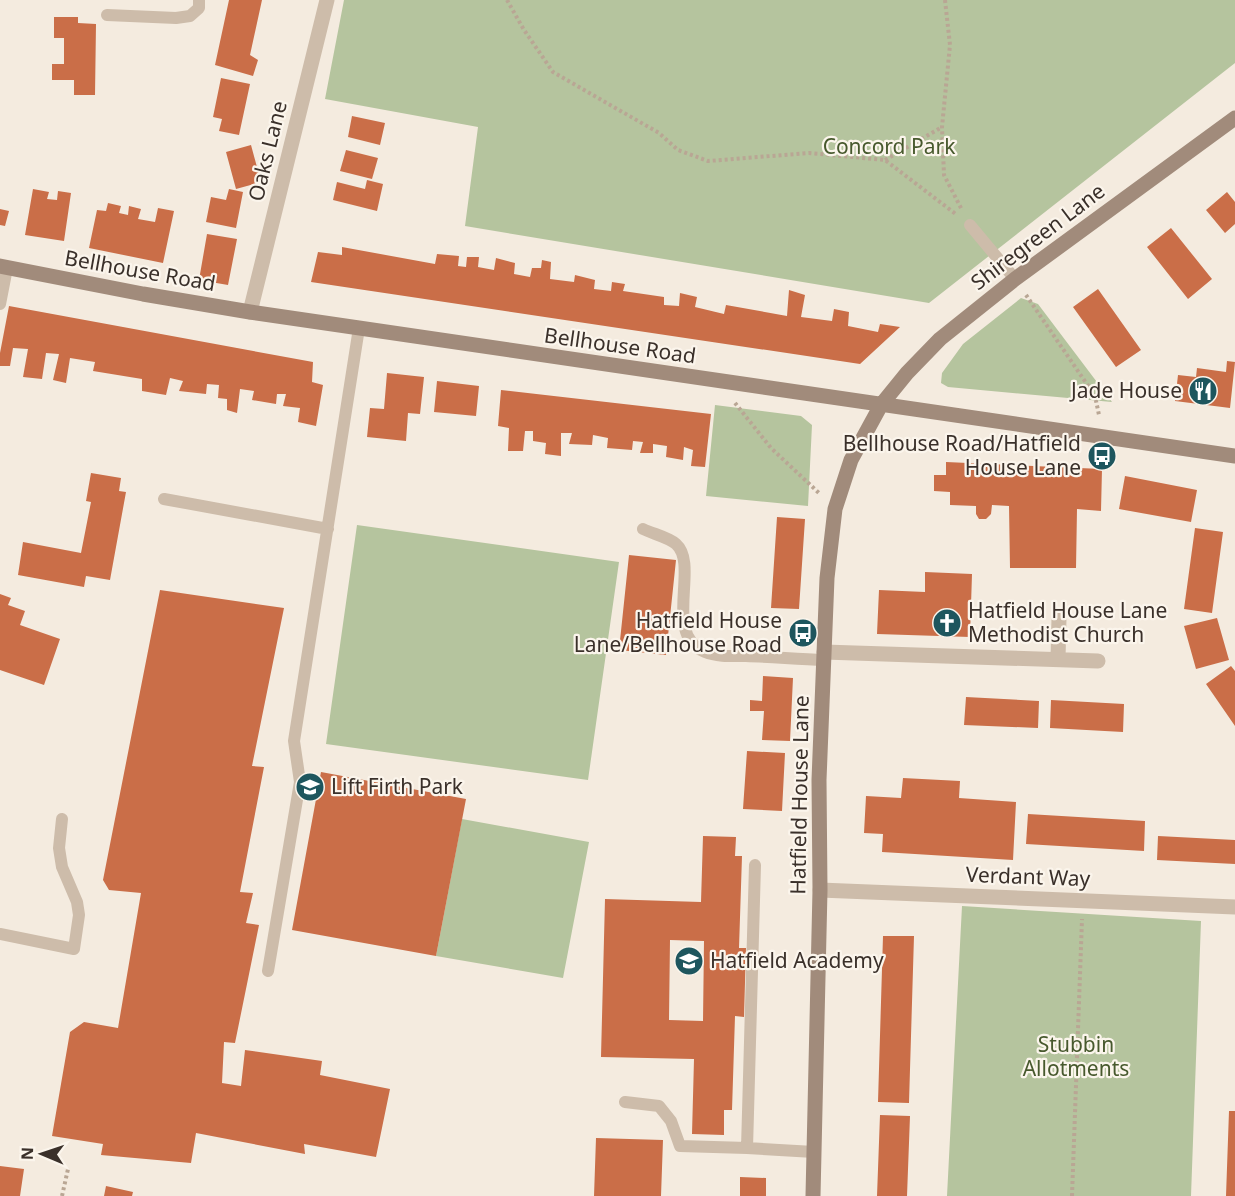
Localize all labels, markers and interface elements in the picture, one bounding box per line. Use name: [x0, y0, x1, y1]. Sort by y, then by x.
street label: Oaks Lane: [241, 98, 293, 204]
park label: Concord Park: [823, 132, 956, 160]
street label: Shiregreen Lane: [965, 177, 1110, 296]
street label: Bellhouse Road: [62, 243, 218, 297]
street label: Bellhouse Road: [543, 321, 698, 370]
restaurant icon: Jade House: [1187, 375, 1219, 407]
place label: Jade House: [1069, 376, 1182, 404]
place label: Bellhouse Road/Hatfield House Lane: [843, 429, 1081, 481]
bus stop icon: Bellhouse Road/Hatfield House Lane: [1086, 440, 1118, 472]
place label: Hatfield House Lane Methodist Church: [968, 596, 1167, 648]
place label: Hatfield House Lane/Bellhouse Road: [574, 606, 782, 658]
church icon: Hatfield House Lane Methodist Church: [931, 607, 963, 639]
bus stop icon: Hatfield House Lane/Bellhouse Road: [787, 617, 819, 649]
street label: Hatfield House Lane: [783, 695, 815, 895]
school or university icon: Lift Firth Park: [294, 771, 326, 803]
place label: Lift Firth Park: [331, 772, 464, 800]
street label: Verdant Way: [965, 860, 1091, 892]
school or university icon: Hatfield Academy: [673, 945, 705, 977]
place label: Hatfield Academy: [710, 946, 884, 974]
park label: Stubbin Allotments: [1023, 1030, 1129, 1082]
north arrow: [12, 1124, 72, 1184]
text: N: [16, 1147, 38, 1160]

